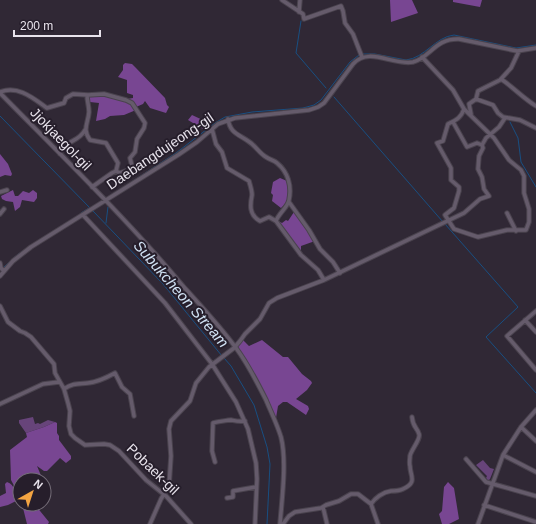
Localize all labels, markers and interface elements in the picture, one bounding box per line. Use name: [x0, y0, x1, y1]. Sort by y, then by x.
scale bar: [14, 12, 100, 38]
text: 200 m: [20, 19, 53, 33]
street label: Jjokjaegol-gil: [27, 104, 95, 174]
street label: Daebangdujeong-gil: [104, 109, 216, 193]
water label: Subukcheon Stream: [130, 237, 232, 351]
street label: Pobaek-gil: [124, 440, 182, 498]
north arrow: [12, 472, 52, 512]
text: N: [31, 477, 45, 491]

